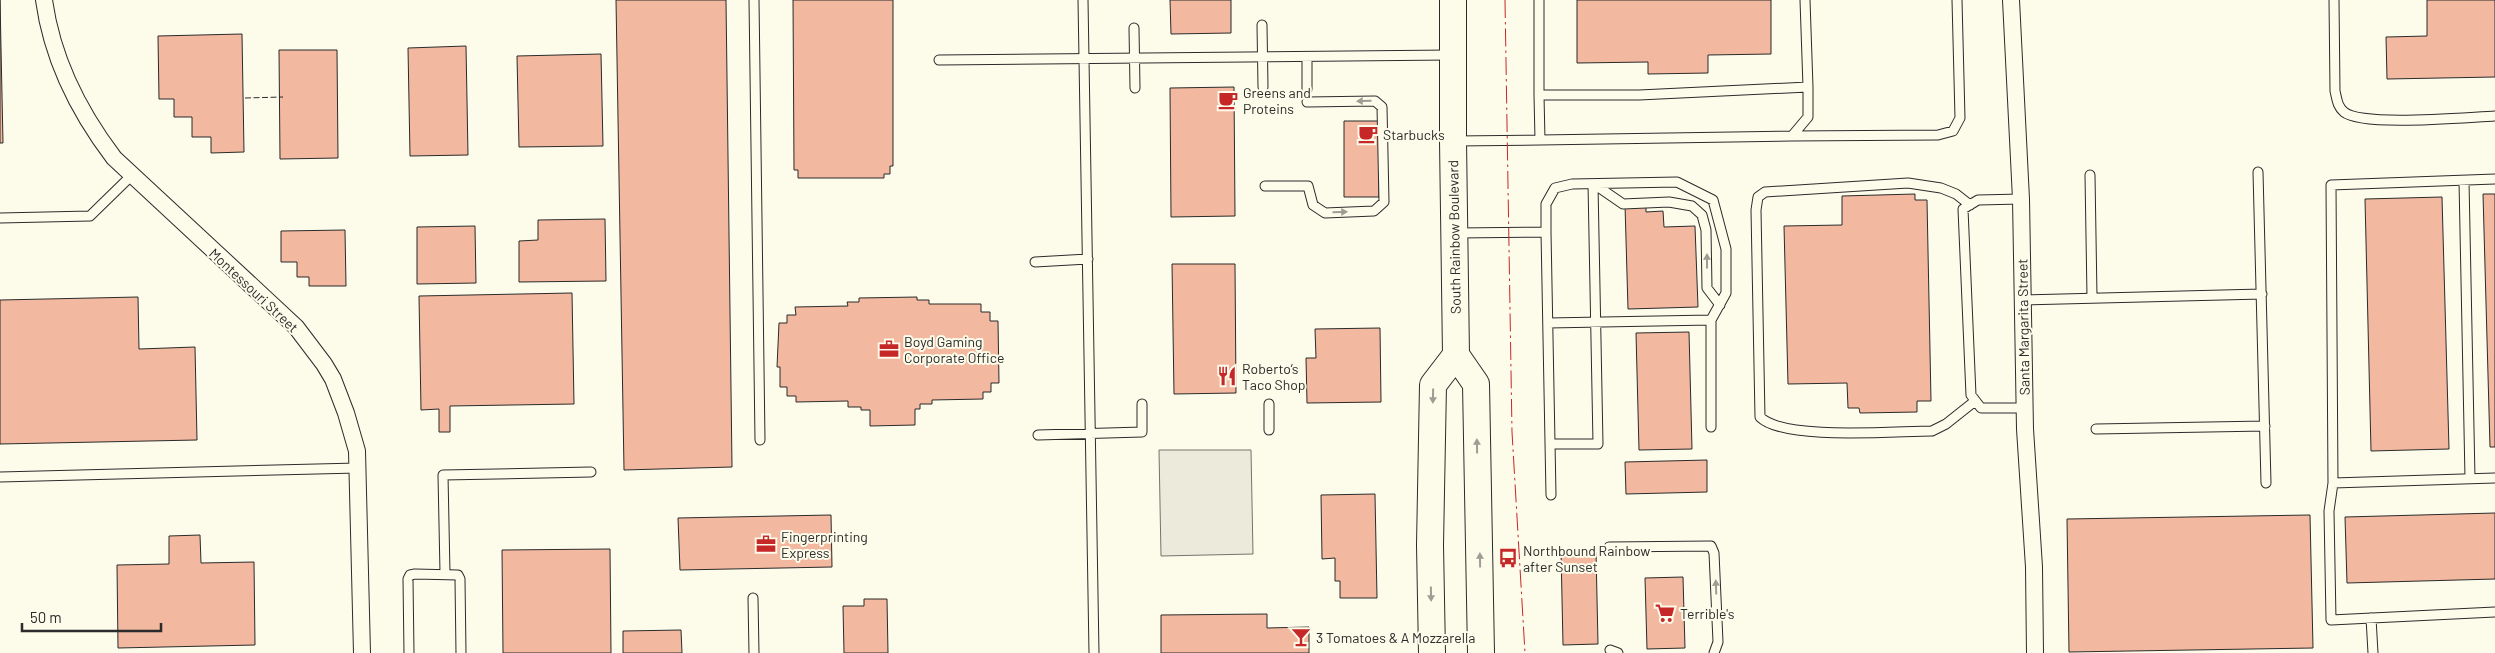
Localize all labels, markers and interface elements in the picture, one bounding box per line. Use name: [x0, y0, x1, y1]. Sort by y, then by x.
place label: Greens and Proteins: [1243, 84, 1311, 117]
cafe icon: Greens and Proteins: [1217, 89, 1239, 111]
one-way arrow: [1356, 97, 1372, 105]
cafe icon: Starbucks: [1357, 123, 1379, 145]
place label: Starbucks: [1383, 126, 1445, 143]
street label: South Rainbow Boulevard: [1444, 160, 1464, 314]
one-way arrow: [1332, 208, 1348, 216]
street label: Montessouri Street: [206, 244, 302, 336]
one-way arrow: [1703, 252, 1711, 268]
street label: Santa Margarita Street: [2013, 259, 2033, 395]
place label: Boyd Gaming Corporate Office: [904, 333, 1004, 366]
office icon: Boyd Gaming Corporate Office: [878, 338, 900, 360]
place label: Roberto’s Taco Shop: [1242, 360, 1306, 393]
restaurant icon: Roberto’s Taco Shop: [1216, 365, 1238, 387]
one-way arrow: [1429, 388, 1437, 404]
one-way arrow: [1473, 437, 1481, 453]
place label: Fingerprinting Express: [781, 528, 868, 561]
office icon: Fingerprinting Express: [755, 533, 777, 555]
place label: Northbound Rainbow after Sunset: [1523, 542, 1650, 575]
bus stop icon: Northbound Rainbow after Sunset: [1497, 547, 1519, 569]
one-way arrow: [1475, 552, 1483, 568]
one-way arrow: [1711, 579, 1719, 595]
one-way arrow: [1427, 586, 1435, 602]
scale bar: [22, 600, 161, 632]
supermarket icon: Terrible's: [1654, 602, 1676, 624]
place label: Terrible's: [1680, 605, 1735, 622]
text: 50 m: [30, 608, 62, 626]
bar icon: 3 Tomatoes & A Mozzarella: [1290, 626, 1312, 648]
place label: 3 Tomatoes & A Mozzarella: [1316, 629, 1475, 646]

